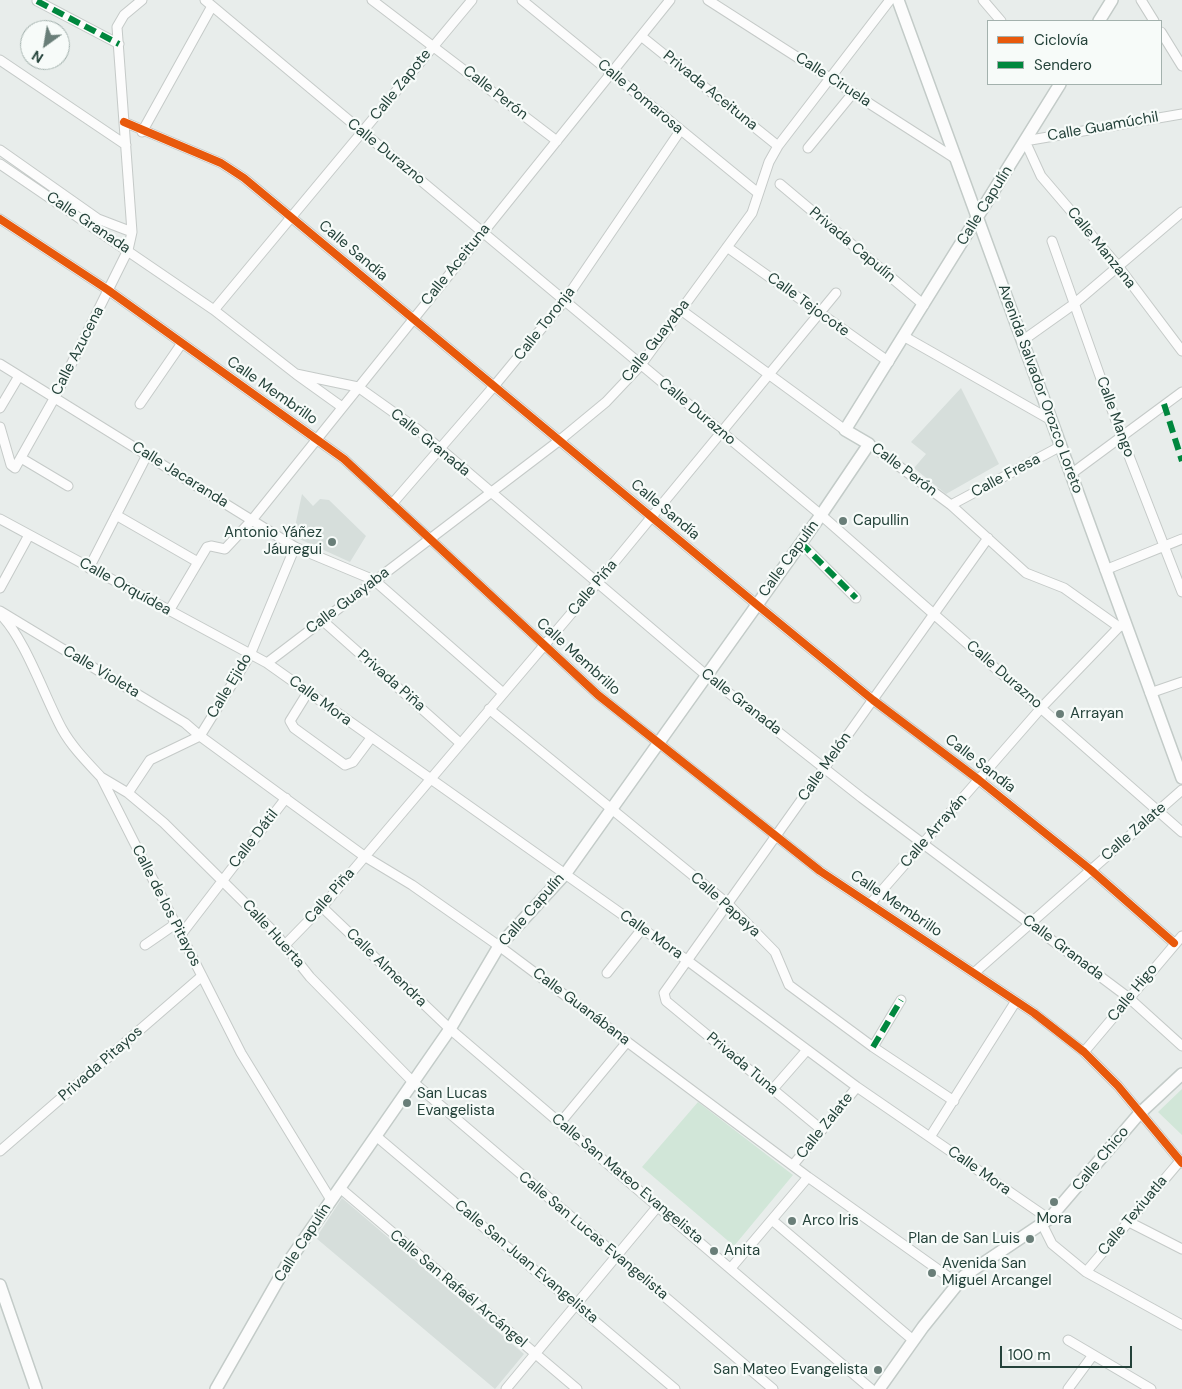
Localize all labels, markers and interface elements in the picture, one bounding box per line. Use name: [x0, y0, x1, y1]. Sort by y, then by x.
north arrow: [20, 20, 70, 70]
legend: [987, 20, 1162, 85]
text: Ciclovía: [1034, 30, 1088, 50]
street label: Calle Zapote: [367, 46, 435, 124]
text: N: [28, 47, 47, 67]
street label: Privada Aceituna: [659, 47, 761, 135]
street label: Calle Ciruela: [792, 49, 874, 111]
text: Sendero: [1034, 55, 1092, 75]
street label: Calle Pomarosa: [593, 56, 687, 138]
street label: Calle Perón: [459, 62, 531, 124]
street label: Calle Guamúchil: [1046, 108, 1160, 146]
street label: Calle Durazno: [343, 115, 429, 189]
street label: Calle Capulín: [953, 163, 1017, 249]
street label: Calle Granada: [43, 188, 133, 258]
street label: Privada Capulín: [805, 204, 899, 286]
street label: Calle Manzana: [1063, 204, 1139, 292]
street label: Calle Sandía: [315, 217, 391, 285]
street label: Calle Aceituna: [418, 221, 494, 309]
street label: Calle Tejocote: [763, 269, 853, 341]
street label: Avenida Salvador Orozco Loreto: [994, 282, 1086, 496]
street label: Calle Toronja: [511, 284, 579, 364]
street label: Calle Guayaba: [618, 296, 694, 386]
street label: Calle Azucena: [48, 304, 108, 398]
street label: Calle Membrillo: [223, 353, 321, 429]
street label: Calle Mango: [1092, 374, 1138, 460]
street label: Calle Durazno: [655, 375, 739, 449]
street label: Calle Granada: [386, 405, 474, 481]
street label: Calle Jacaranda: [128, 438, 232, 512]
street label: Calle Perón: [868, 439, 940, 501]
street label: Calle Fresa: [968, 450, 1044, 502]
street label: Calle Sandía: [627, 476, 703, 544]
place label: Capullin: [853, 512, 909, 530]
marker: Capullin: [837, 515, 849, 527]
street label: Calle Capulín: [755, 517, 823, 601]
place label: Antonio Yáñez Jáuregui: [224, 524, 322, 559]
marker: Antonio Yáñez Jáuregui: [326, 536, 338, 548]
street label: Calle Orquídea: [76, 554, 174, 620]
street label: Calle Piña: [565, 556, 621, 620]
street label: Calle Guayaba: [303, 564, 393, 638]
street label: Calle Membrillo: [532, 615, 624, 699]
street label: Calle Durazno: [962, 637, 1046, 713]
street label: Calle Violeta: [59, 642, 143, 702]
street label: Privada Piña: [353, 647, 429, 715]
street label: Calle Ejido: [204, 650, 256, 722]
street label: Calle Granada: [697, 665, 785, 739]
street label: Calle Mora: [285, 672, 355, 730]
place label: Arrayan: [1070, 705, 1124, 723]
marker: Arrayan: [1054, 708, 1066, 720]
street label: Calle Melón: [795, 729, 855, 805]
street label: Calle Sandía: [941, 731, 1019, 797]
street label: Calle Arrayán: [897, 790, 971, 872]
street label: Calle Zalate: [1098, 799, 1170, 865]
street label: Calle Dátil: [226, 806, 282, 872]
street label: Calle de los Pitayos: [128, 842, 204, 970]
street label: Calle Piña: [301, 865, 359, 927]
street label: Calle Membrillo: [847, 867, 945, 941]
street label: Calle Papaya: [686, 869, 764, 941]
street label: Calle Capulín: [496, 870, 568, 950]
street label: Calle Huerta: [238, 896, 308, 972]
street label: Calle Mora: [616, 907, 686, 963]
street label: Calle Granada: [1019, 911, 1107, 985]
street label: Calle Almendra: [342, 925, 430, 1011]
street label: Calle Higo: [1104, 961, 1162, 1025]
street label: Calle Guanábana: [529, 965, 633, 1049]
street label: Privada Pitayos: [55, 1023, 147, 1105]
street label: Privada Tuna: [702, 1029, 782, 1099]
place label: San Lucas Evangelista: [417, 1085, 495, 1120]
street label: Calle Zalate: [793, 1089, 857, 1163]
marker: San Lucas Evangelista: [401, 1097, 413, 1109]
street label: Calle San Mateo Evangelista: [547, 1110, 707, 1248]
street label: Calle Chico: [1069, 1123, 1133, 1195]
street label: Calle Mora: [944, 1143, 1014, 1199]
street label: Calle San Lucas Evangelista: [514, 1168, 672, 1304]
street label: Calle Texiuatla: [1095, 1173, 1171, 1259]
marker: Mora: [1048, 1196, 1060, 1208]
street label: Calle San Juan Evangelista: [451, 1197, 601, 1327]
street label: Calle Capulín: [271, 1200, 335, 1286]
place label: Mora: [1036, 1210, 1072, 1228]
place label: Arco Iris: [802, 1212, 859, 1230]
marker: Arco Iris: [786, 1215, 798, 1227]
street label: Calle San Rafaél Arcángel: [386, 1226, 530, 1352]
place label: Plan de San Luis: [908, 1230, 1020, 1248]
marker: Plan de San Luis: [1024, 1233, 1036, 1245]
place label: Anita: [724, 1242, 760, 1260]
marker: Anita: [708, 1245, 720, 1257]
place label: Avenida San Miguel Arcangel: [942, 1255, 1052, 1290]
marker: Avenida San Miguel Arcangel: [926, 1267, 938, 1279]
scale bar: [1002, 1336, 1134, 1368]
text: 100 m: [1008, 1345, 1051, 1365]
place label: San Mateo Evangelista: [713, 1361, 868, 1379]
marker: San Mateo Evangelista: [872, 1364, 884, 1376]

